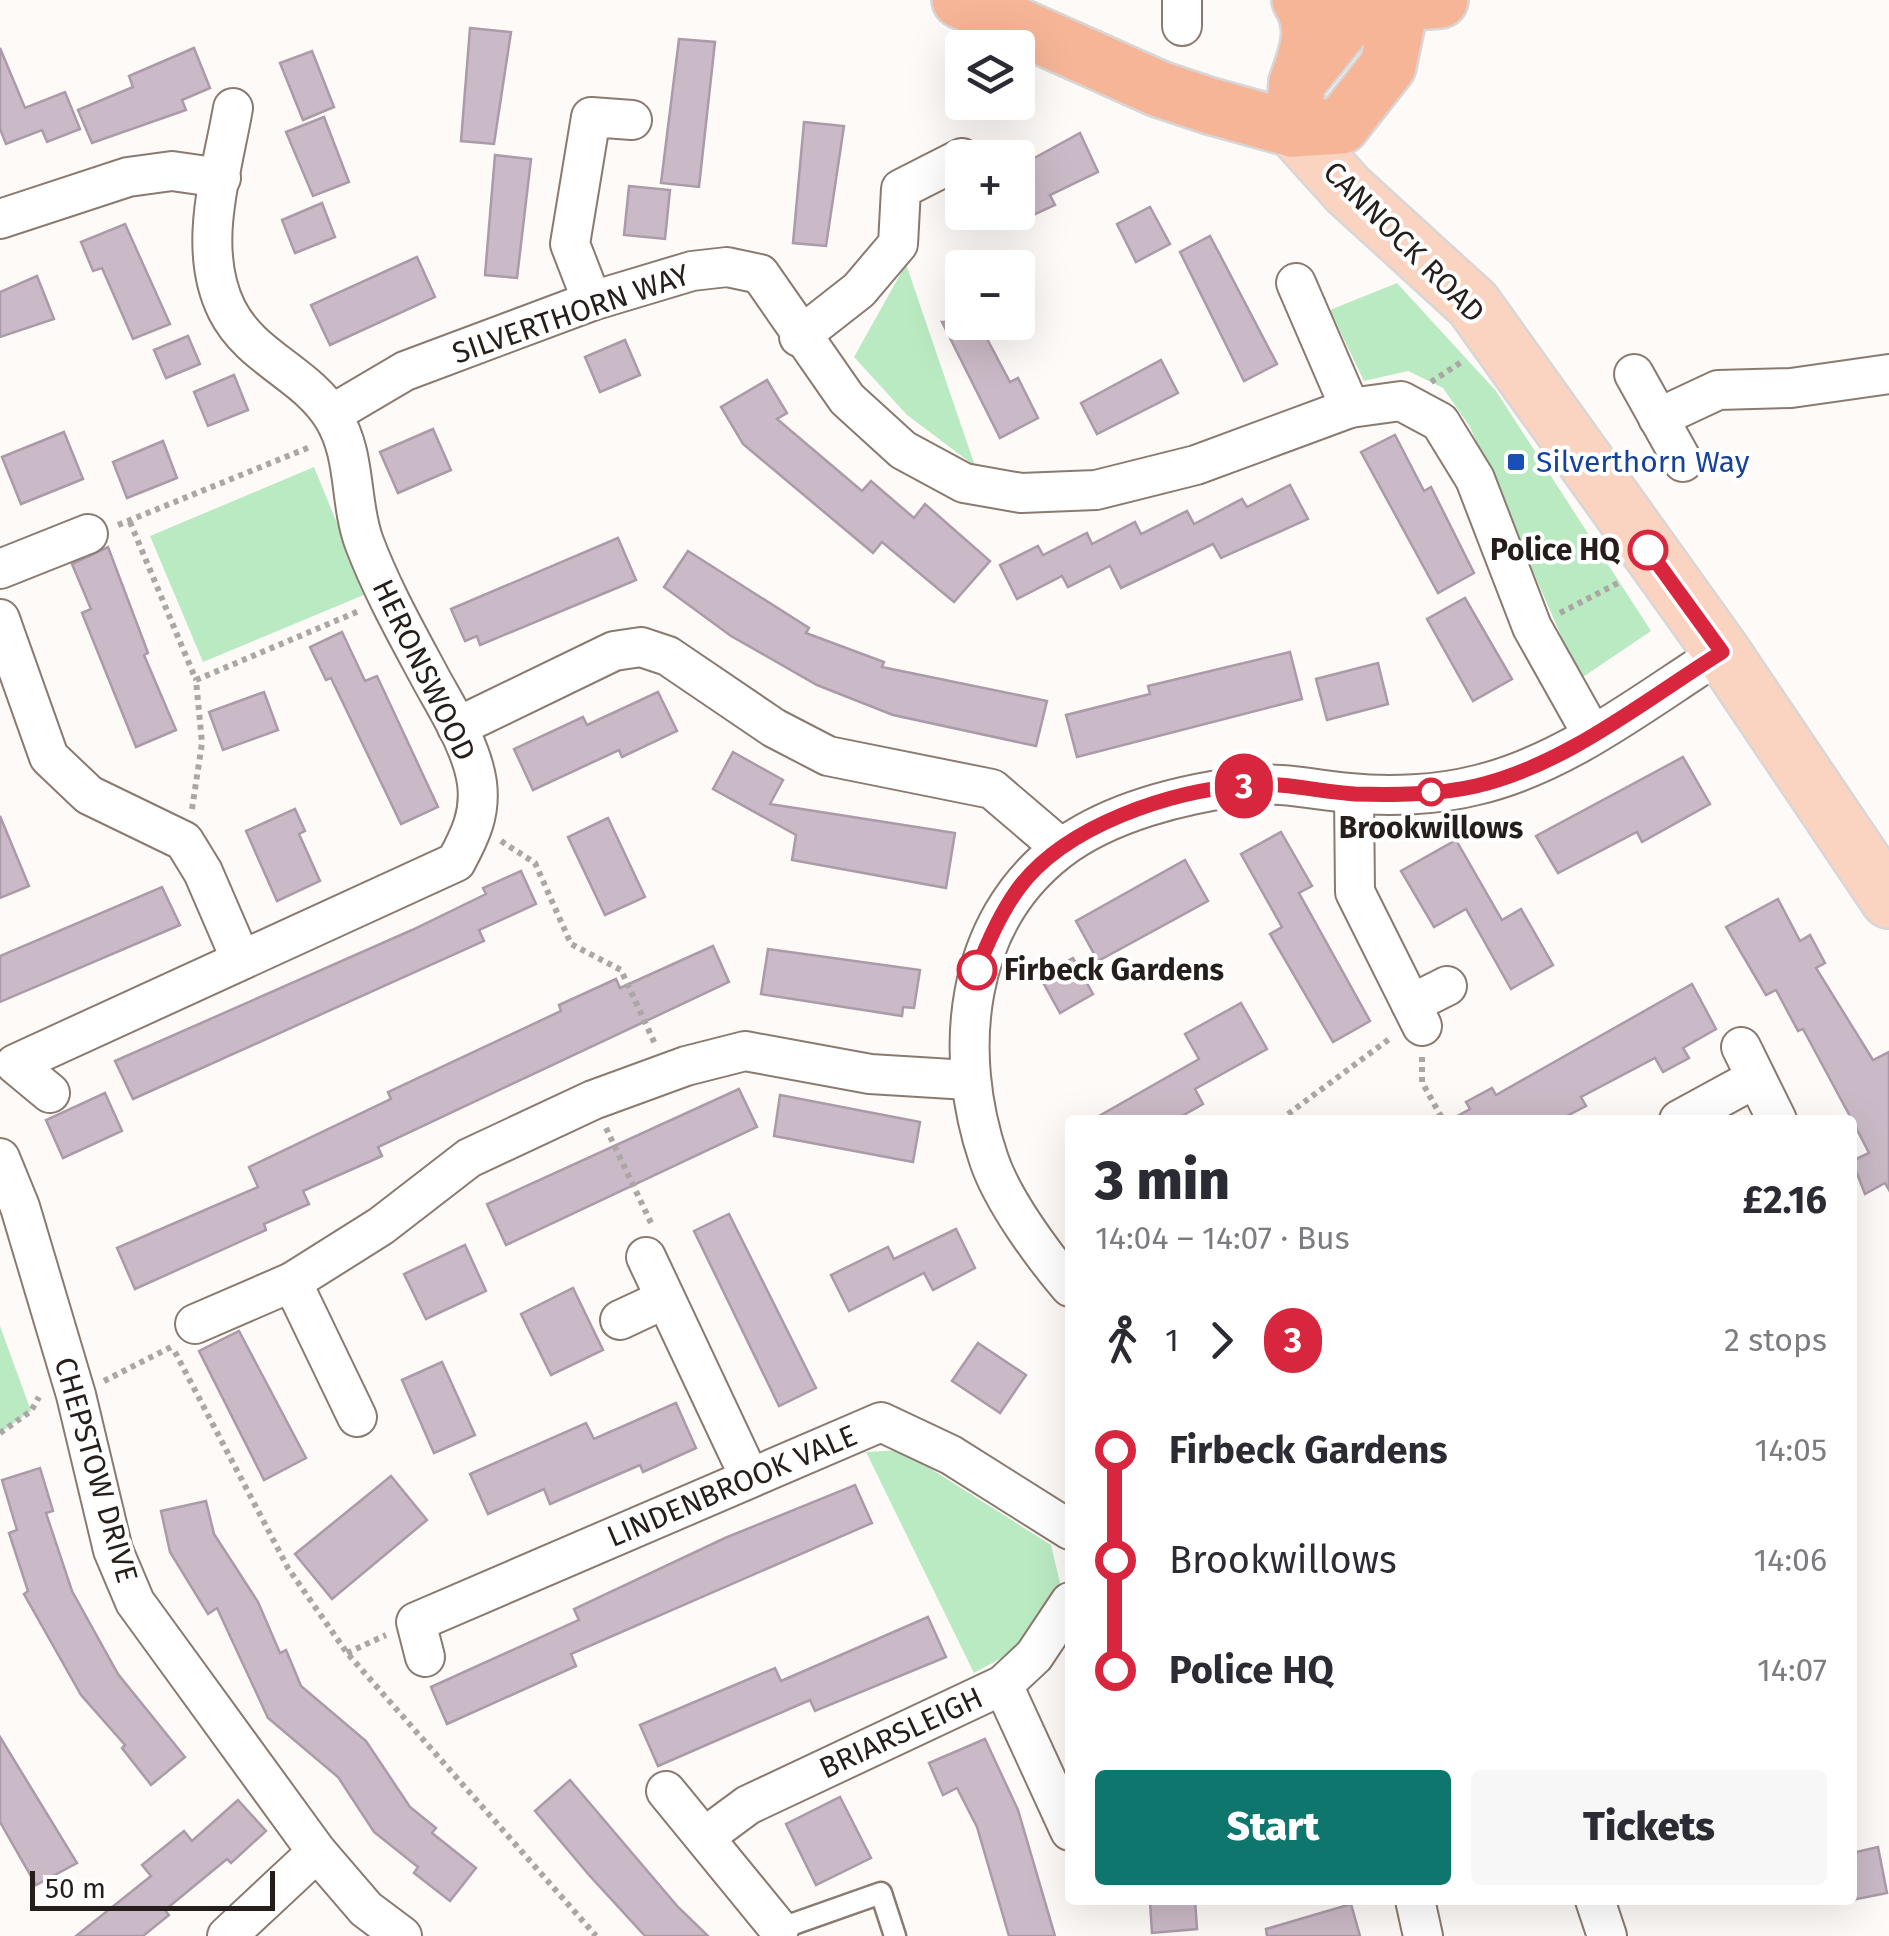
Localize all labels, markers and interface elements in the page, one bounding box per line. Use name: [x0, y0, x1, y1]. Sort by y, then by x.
map controls: [945, 30, 1035, 340]
button: layers: [945, 30, 1035, 120]
button: +: [945, 140, 1035, 230]
street label: CANNOCK ROAD: [1316, 154, 1492, 330]
button: −: [945, 250, 1035, 340]
street label: SILVERTHORN WAY: [448, 256, 695, 371]
place label: Silverthorn Way: [1536, 444, 1750, 480]
marker: Silverthorn Way: [1505, 451, 1527, 473]
marker: Police HQ: [1629, 531, 1667, 569]
place label: Police HQ: [1490, 532, 1620, 568]
street label: HERONSWOOD: [365, 573, 483, 767]
line badge: 3: [1212, 754, 1276, 818]
text: 3: [1235, 765, 1253, 807]
marker: Brookwillows: [1418, 779, 1444, 805]
place label: Brookwillows: [1339, 810, 1523, 846]
marker: Firbeck Gardens: [958, 951, 996, 989]
place label: Firbeck Gardens: [1004, 952, 1224, 988]
text: 3 min: [1095, 1148, 1230, 1214]
text: £2.16: [1742, 1177, 1827, 1223]
text: 14:04 – 14:07 · Bus: [1095, 1219, 1350, 1257]
icon: walk: [1095, 1313, 1150, 1368]
icon: forward: [1194, 1313, 1249, 1368]
text: 3: [1284, 1319, 1302, 1361]
text: 1: [1165, 1321, 1179, 1359]
text: 2 stops: [1724, 1321, 1827, 1359]
street label: CHEPSTOW DRIVE: [47, 1353, 145, 1587]
street label: LINDENBROOK VALE: [602, 1417, 862, 1555]
text: Firbeck Gardens: [1169, 1427, 1448, 1473]
text: 14:05: [1755, 1431, 1827, 1469]
text: Brookwillows: [1169, 1537, 1397, 1583]
text: 14:06: [1754, 1541, 1827, 1579]
text: Police HQ: [1169, 1647, 1334, 1693]
text: 14:07: [1757, 1651, 1827, 1689]
street label: BRIARSLEIGH: [814, 1680, 988, 1786]
button: Start: [1095, 1770, 1451, 1885]
button: Tickets: [1471, 1770, 1827, 1885]
scale bar: [30, 1866, 275, 1910]
text: 50 m: [45, 1872, 106, 1905]

